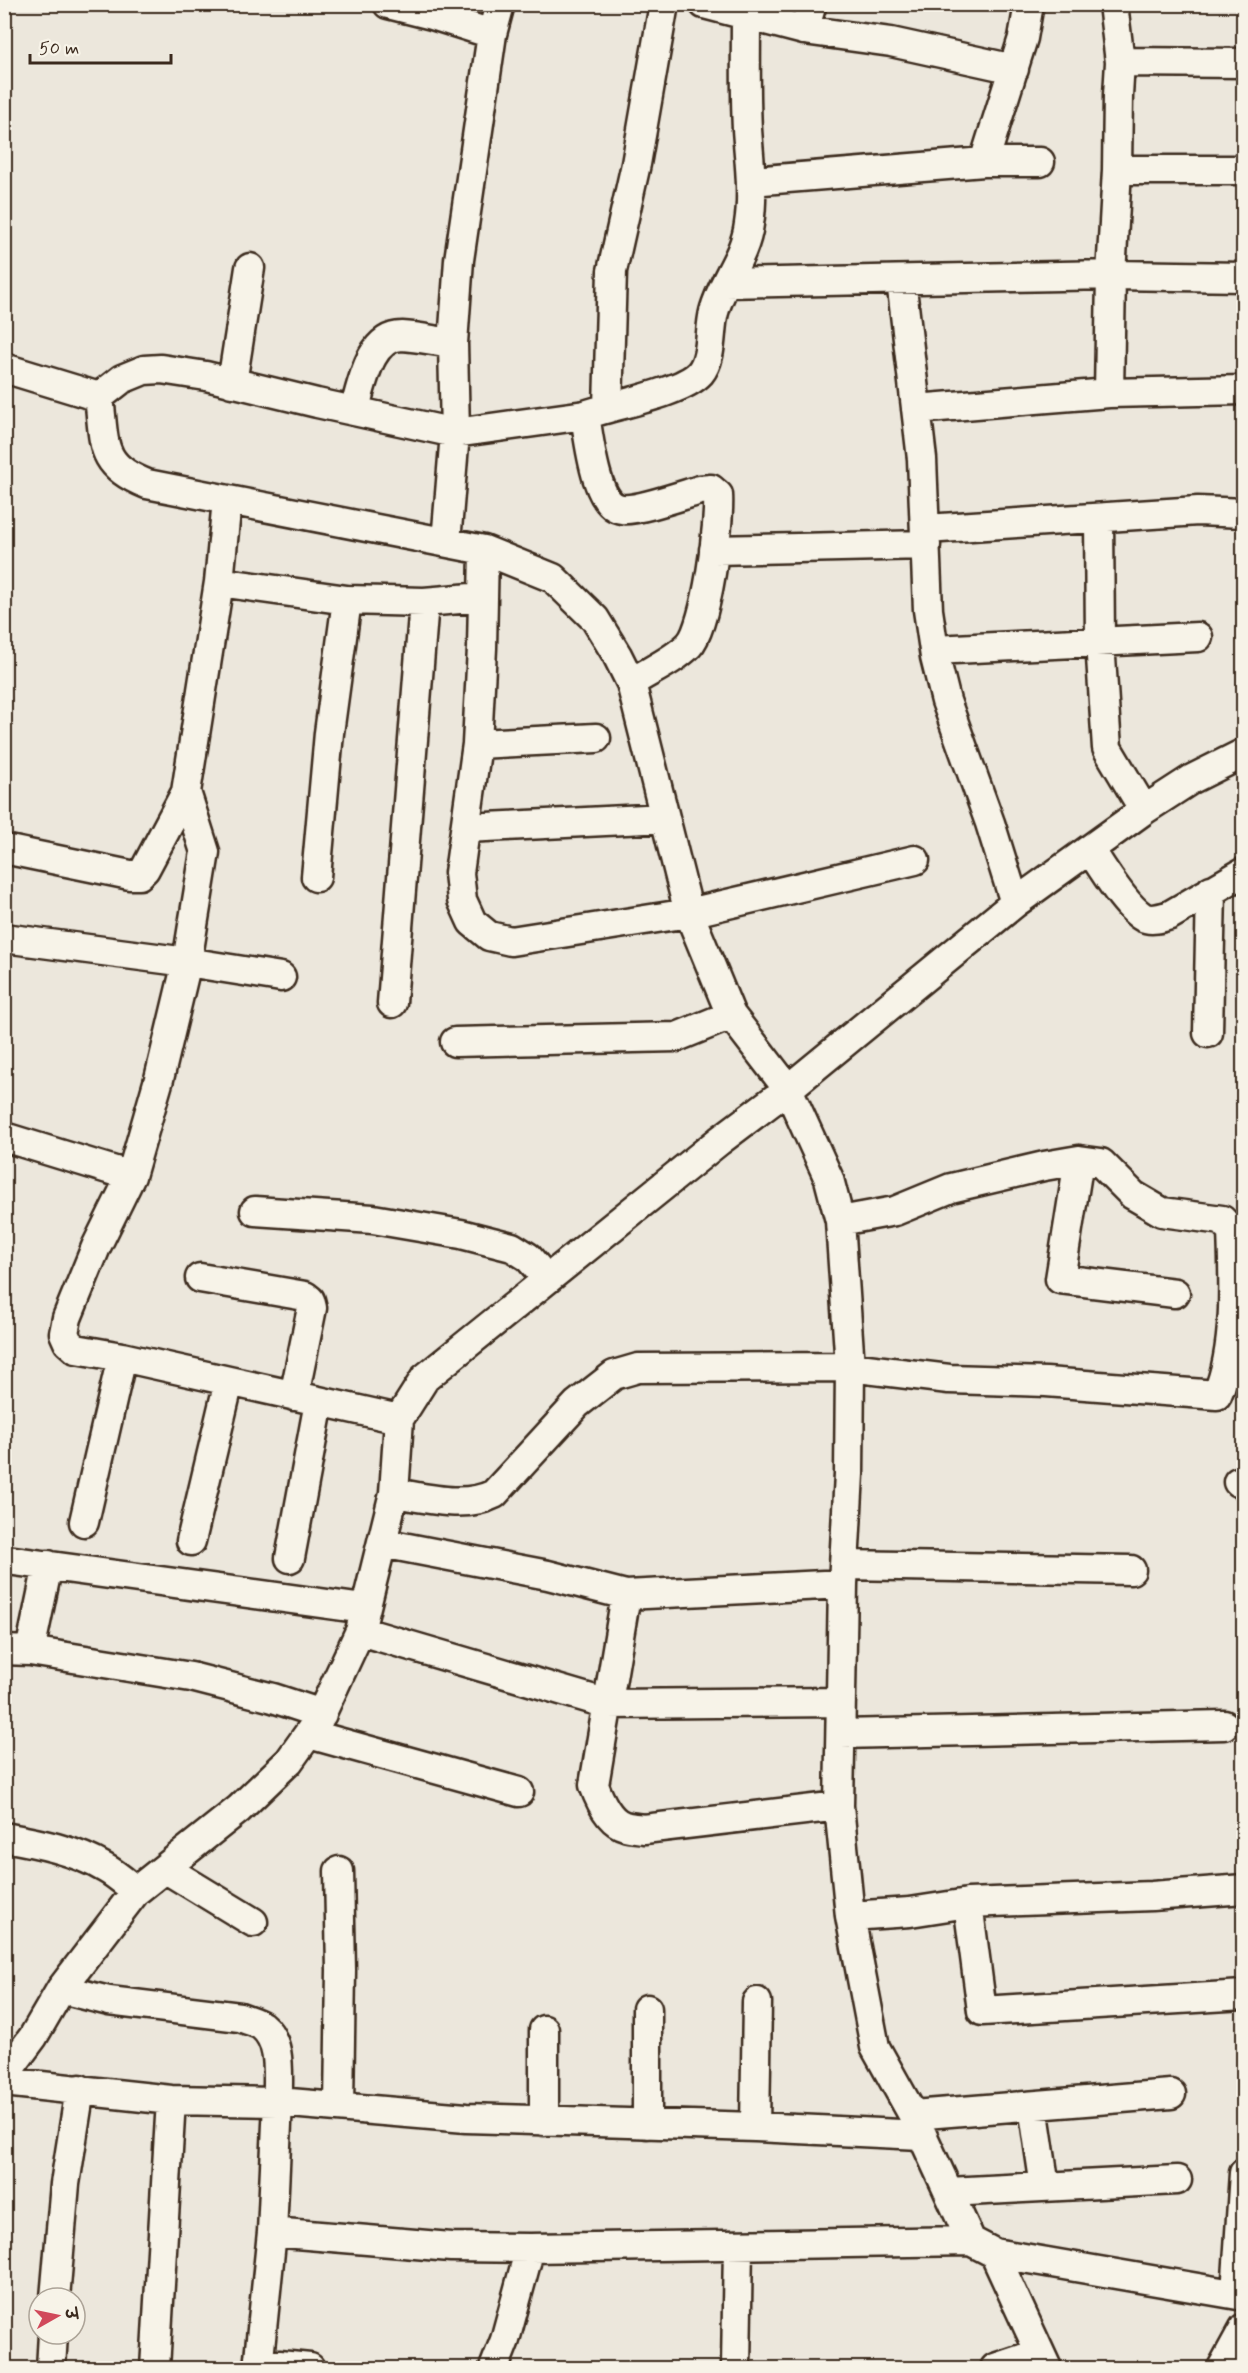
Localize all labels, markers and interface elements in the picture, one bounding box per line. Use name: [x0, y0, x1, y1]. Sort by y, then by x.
scale bar: [30, 27, 171, 65]
text: 50 m: [39, 37, 79, 61]
north arrow: [27, 2286, 87, 2346]
text: उ: [59, 2305, 82, 2322]

